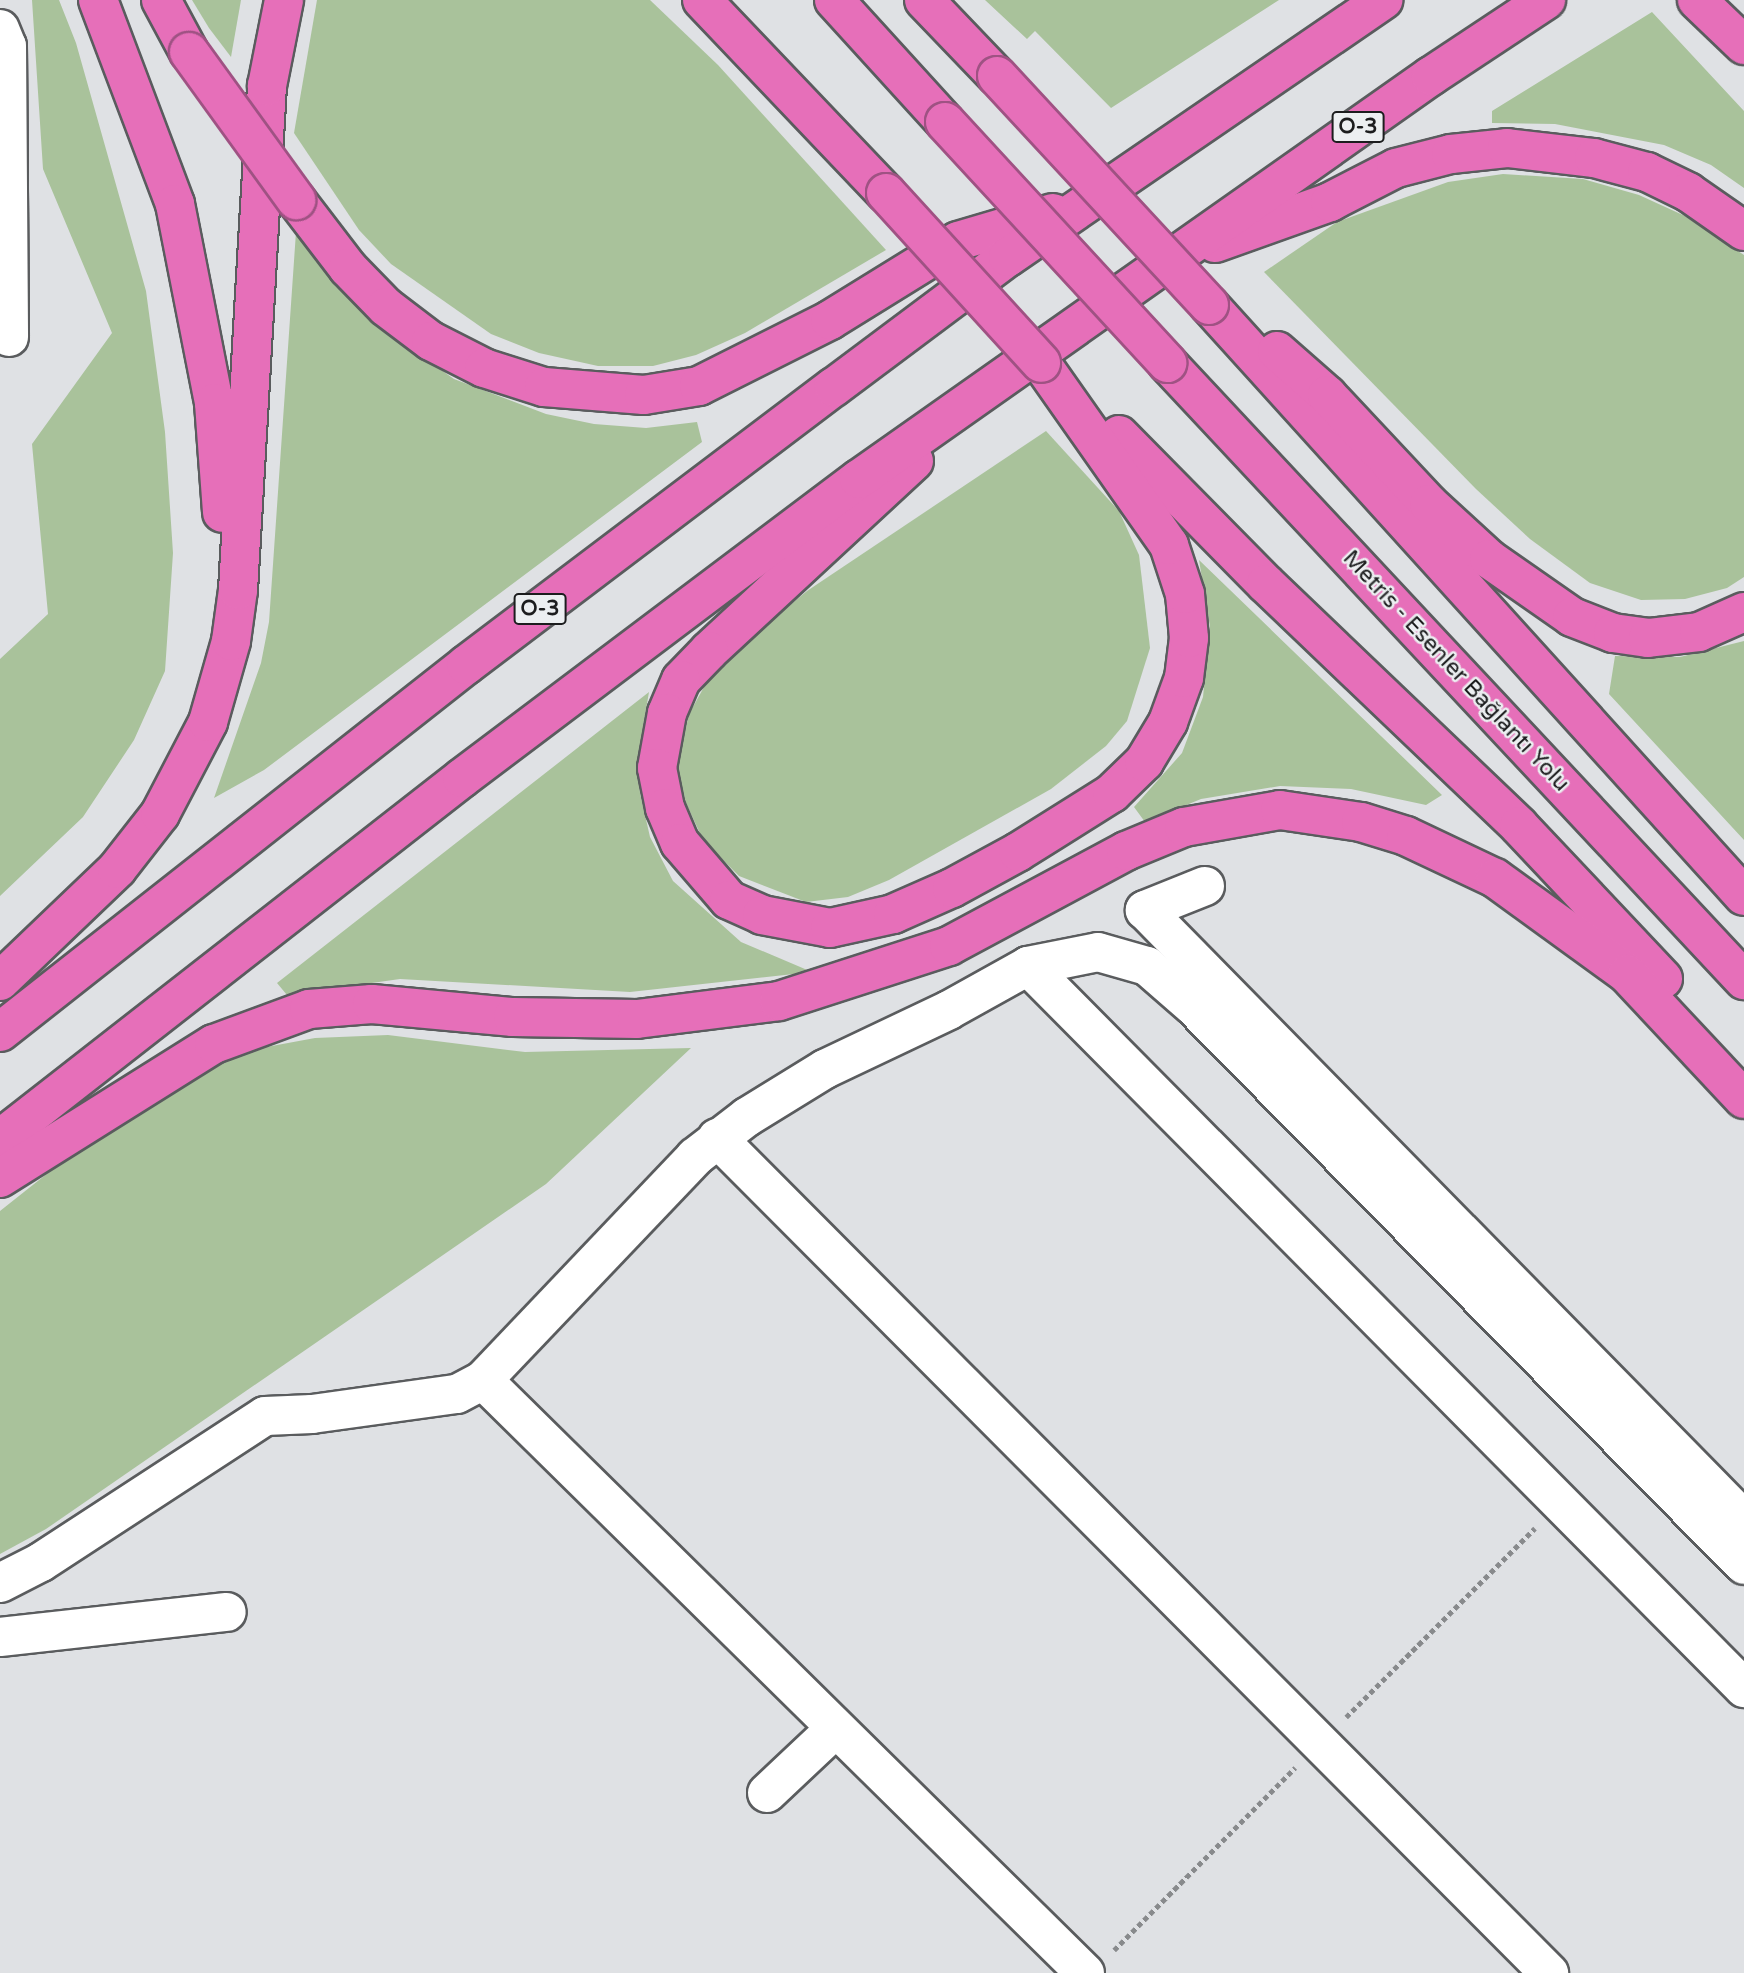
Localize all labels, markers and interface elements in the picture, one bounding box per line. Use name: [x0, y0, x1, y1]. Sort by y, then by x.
road number: O-3: [1330, 110, 1386, 144]
street label: Metris - Esenler Bağlantı Yolu: [1337, 545, 1575, 797]
road number: O-3: [512, 592, 568, 626]

